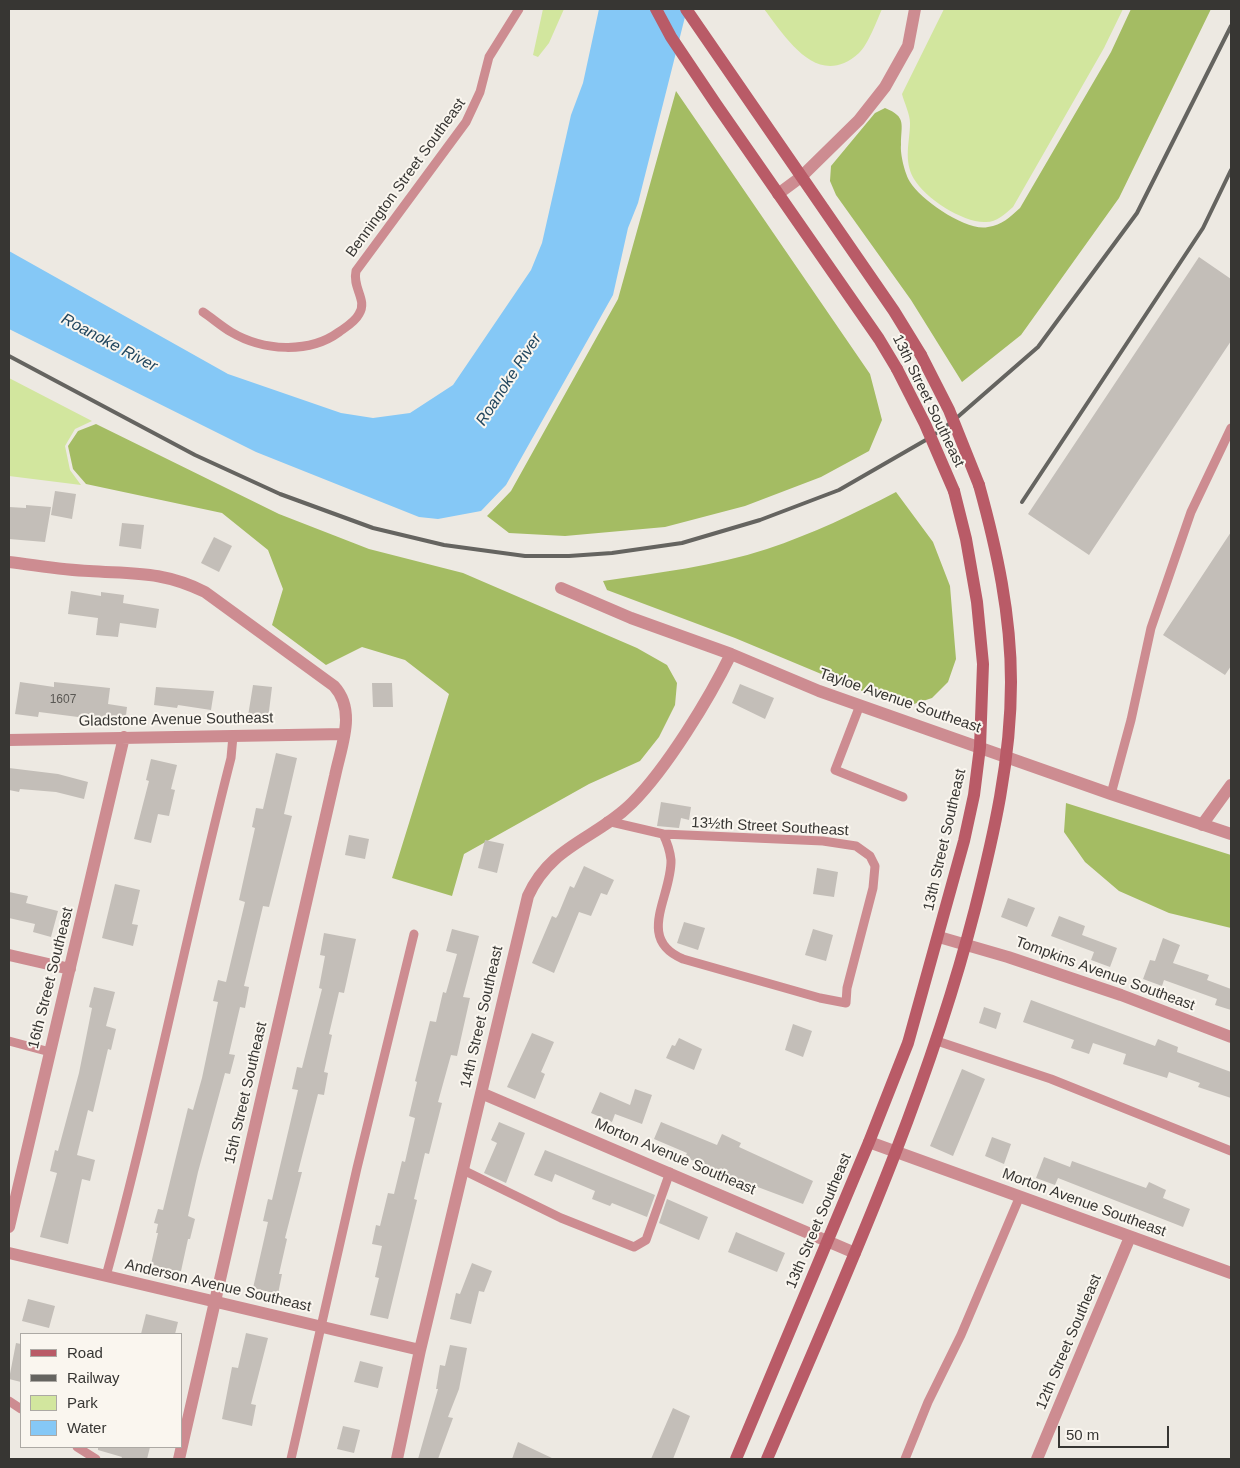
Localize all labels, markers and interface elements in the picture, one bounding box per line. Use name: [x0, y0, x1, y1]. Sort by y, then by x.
street label: Bennington Street Southeast: [342, 95, 470, 261]
water label: Roanoke River: [58, 310, 160, 376]
water label: Roanoke River: [472, 330, 546, 430]
street label: 13th Street Southeast: [888, 332, 968, 470]
street label: Tayloe Avenue Southeast: [817, 665, 983, 737]
house number: 1607: [50, 693, 76, 707]
street label: Gladstone Avenue Southeast: [78, 709, 274, 731]
street label: 13th Street Southeast: [920, 767, 970, 913]
street label: 13½th Street Southeast: [691, 814, 849, 840]
street label: 16th Street Southeast: [25, 905, 77, 1051]
street label: Tompkins Avenue Southeast: [1013, 933, 1197, 1015]
street label: 14th Street Southeast: [457, 944, 507, 1090]
street label: 15th Street Southeast: [221, 1020, 271, 1166]
street label: Morton Avenue Southeast: [592, 1115, 758, 1199]
street label: 13th Street Southeast: [782, 1151, 856, 1291]
street label: Morton Avenue Southeast: [1000, 1165, 1168, 1241]
street label: Anderson Avenue Southeast: [123, 1256, 313, 1316]
street label: 12th Street Southeast: [1032, 1272, 1106, 1412]
legend: [20, 1333, 182, 1448]
text: Road: [67, 1344, 103, 1361]
text: Railway: [67, 1369, 120, 1386]
text: Park: [67, 1394, 98, 1411]
scale bar: [1060, 1416, 1171, 1448]
text: Water: [67, 1419, 106, 1436]
text: 50 m: [1066, 1426, 1099, 1443]

